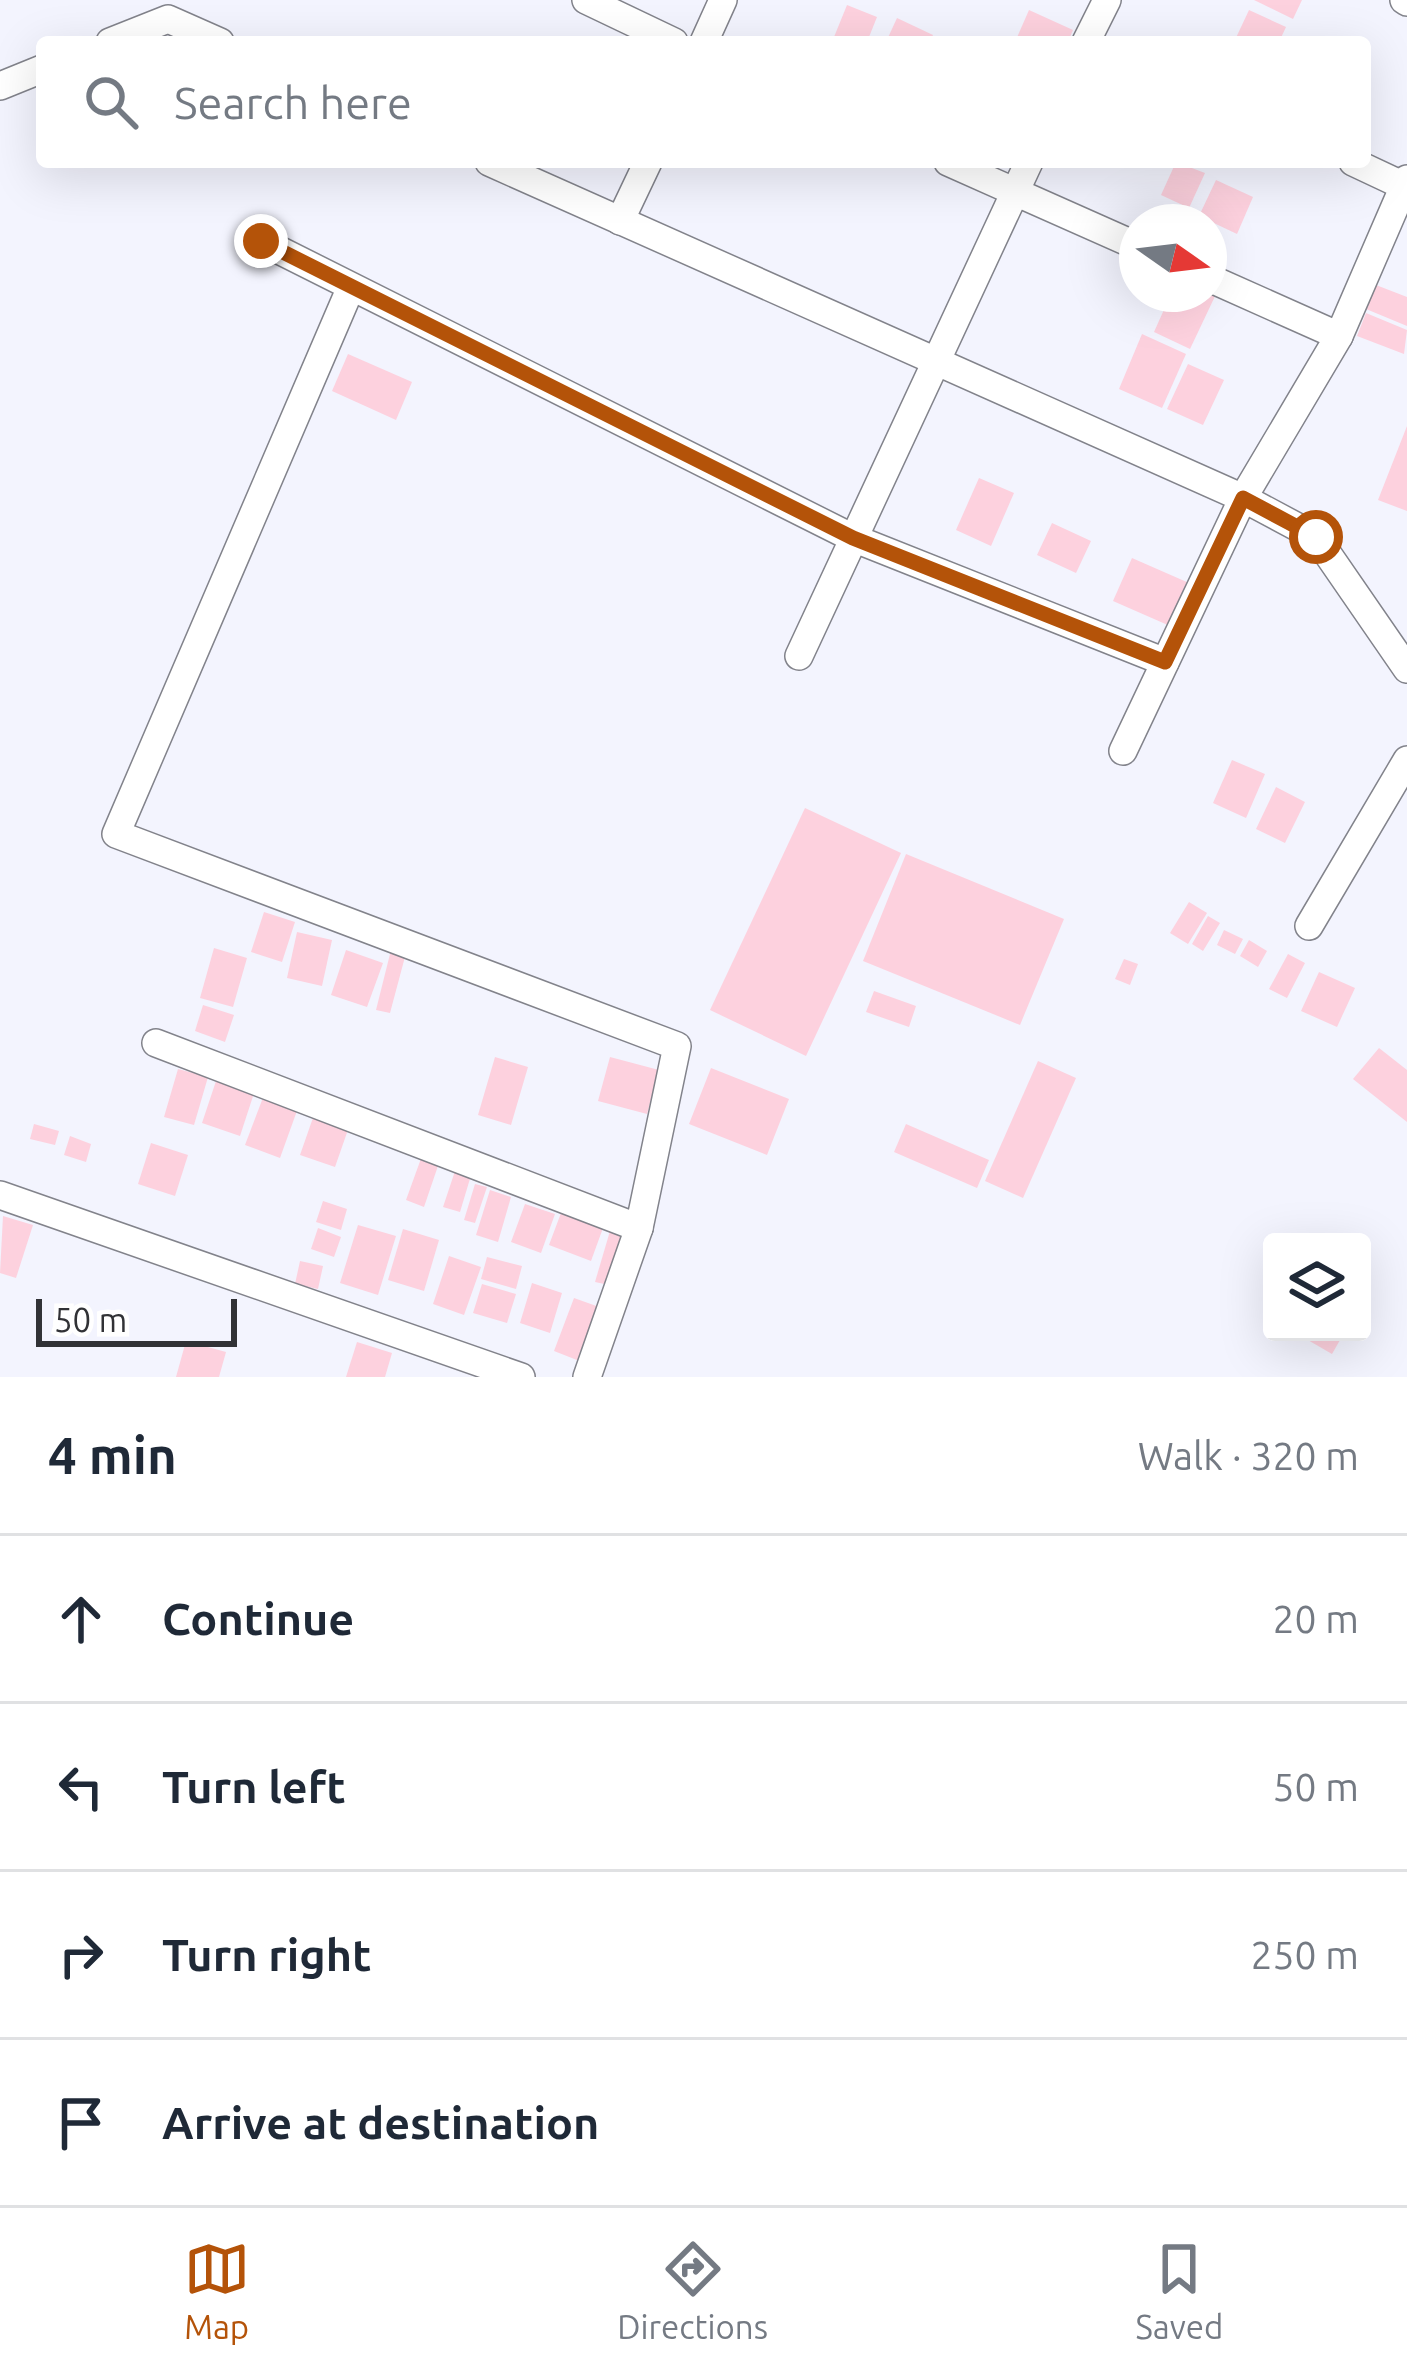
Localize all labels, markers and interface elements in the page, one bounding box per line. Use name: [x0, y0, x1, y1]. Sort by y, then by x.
search box: [36, 36, 1371, 168]
icon: search: [78, 69, 144, 135]
text: Search here: [174, 77, 412, 128]
north arrow: [1119, 204, 1227, 312]
route end: [234, 214, 288, 268]
route start: [1289, 510, 1343, 564]
map controls: [1263, 1233, 1371, 1341]
button: layers: [1263, 1233, 1371, 1341]
scale bar: [36, 1293, 237, 1346]
text: 50 m: [54, 1301, 127, 1338]
text: 4 min: [48, 1426, 177, 1484]
text: Walk · 320 m: [1138, 1434, 1359, 1477]
icon: ahead: [48, 1586, 114, 1652]
text: Continue: [162, 1593, 354, 1644]
text: 20 m: [1272, 1597, 1359, 1640]
icon: left: [48, 1754, 114, 1820]
text: Turn left: [162, 1761, 346, 1812]
text: 50 m: [1272, 1765, 1359, 1808]
icon: right: [48, 1922, 114, 1988]
text: Turn right: [162, 1929, 371, 1980]
text: 250 m: [1250, 1933, 1359, 1976]
icon: arrive: [48, 2090, 114, 2156]
text: Arrive at destination: [162, 2097, 599, 2148]
tab: Map: [184, 2236, 250, 2345]
tab: Directions: [617, 2236, 768, 2345]
tab: Saved: [1135, 2236, 1223, 2345]

